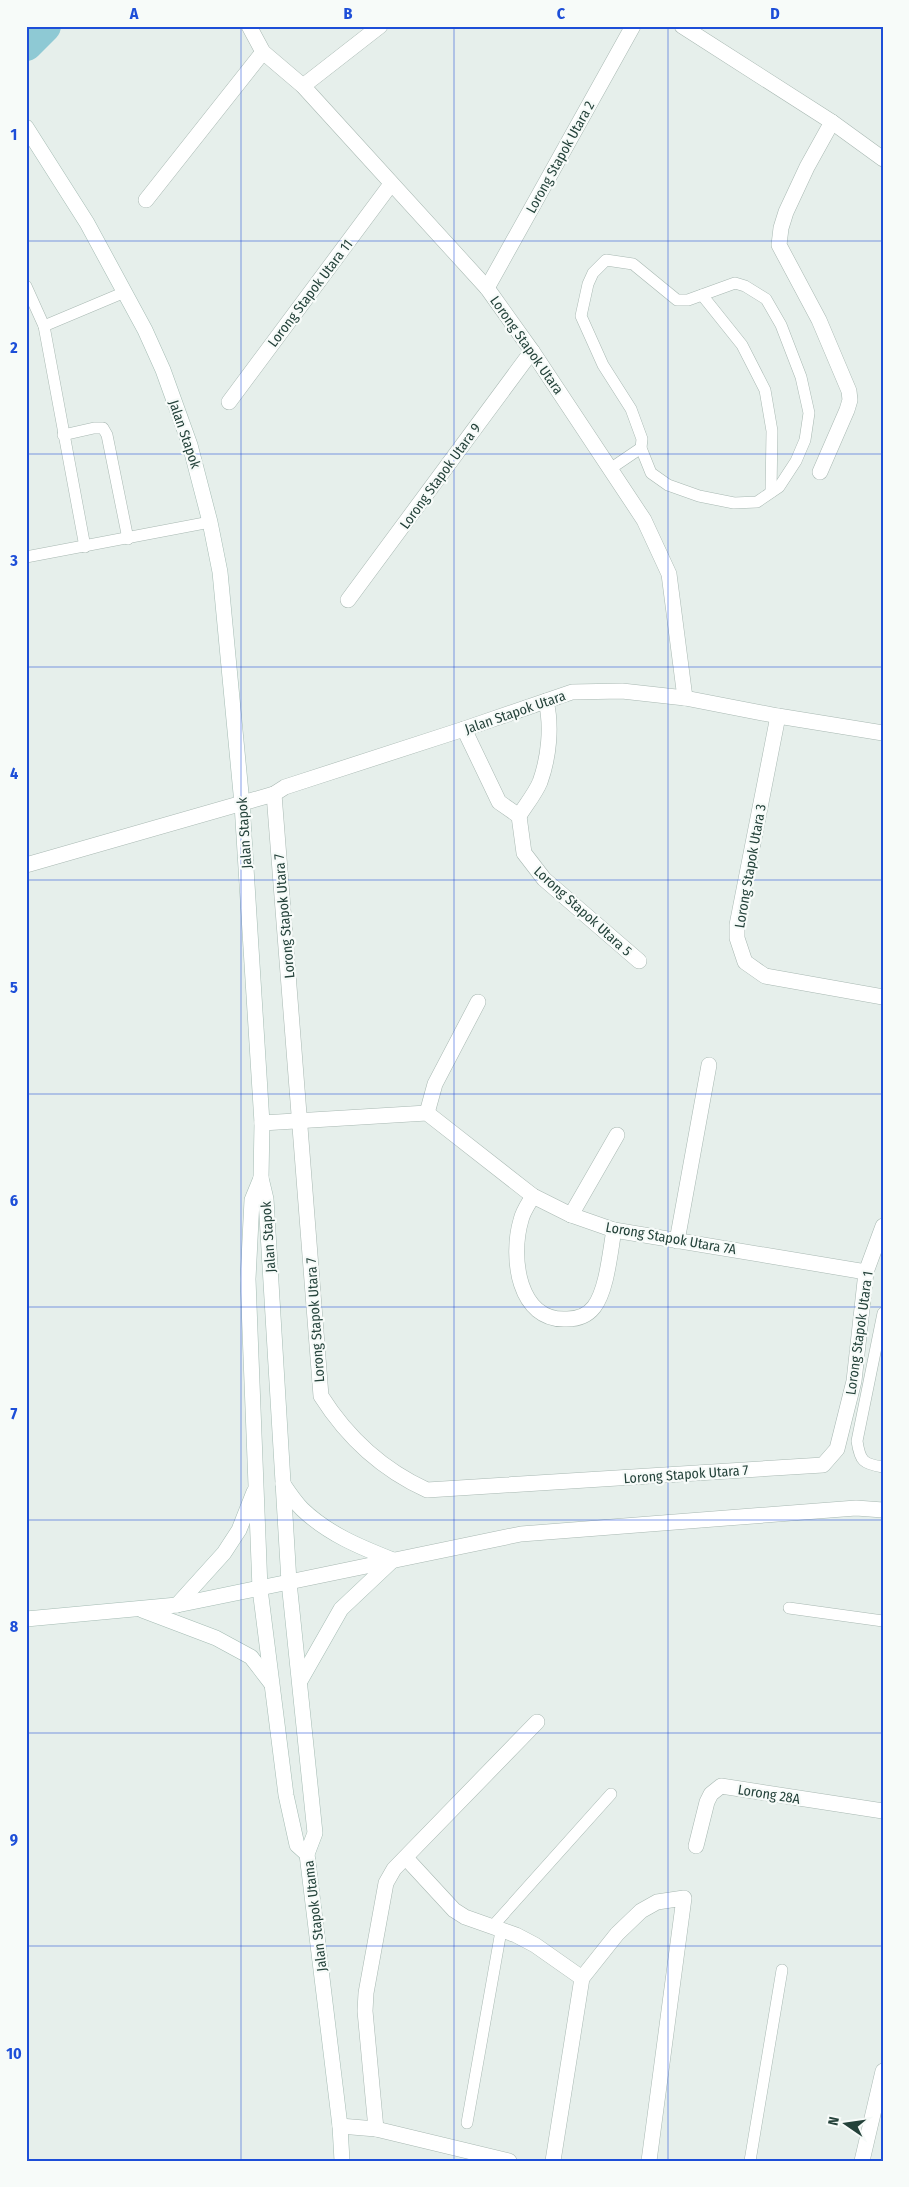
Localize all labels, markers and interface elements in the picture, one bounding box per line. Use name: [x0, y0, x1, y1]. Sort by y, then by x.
text: A: [129, 4, 139, 23]
text: B: [344, 4, 353, 23]
text: C: [557, 4, 566, 23]
text: D: [770, 4, 780, 23]
street label: Lorong Stapok Utara 2: [523, 98, 598, 216]
text: 1: [11, 125, 17, 144]
street label: Lorong Stapok Utara 11: [264, 236, 356, 350]
street label: Lorong Stapok Utara: [486, 293, 567, 398]
text: 2: [9, 338, 18, 357]
street label: Jalan Stapok: [165, 398, 204, 471]
street label: Lorong Stapok Utara 9: [396, 420, 484, 532]
text: 3: [9, 551, 18, 570]
street label: Jalan Stapok Utara: [463, 687, 568, 738]
text: 4: [10, 764, 18, 783]
street label: Jalan Stapok: [233, 796, 255, 869]
street label: Lorong Stapok Utara 3: [731, 803, 770, 929]
street label: Lorong Stapok Utara 7: [271, 853, 298, 979]
street label: Lorong Stapok Utara 5: [530, 863, 635, 960]
text: 5: [10, 978, 18, 997]
text: 6: [10, 1191, 18, 1210]
street label: Jalan Stapok: [257, 1200, 279, 1273]
street label: Lorong Stapok Utara 7A: [604, 1219, 738, 1258]
street label: Lorong Stapok Utara 7: [303, 1257, 328, 1383]
street label: Lorong Stapok Utara 1: [842, 1270, 877, 1396]
text: 7: [11, 1404, 18, 1423]
street label: Lorong Stapok Utara 7: [623, 1462, 749, 1487]
text: 8: [10, 1617, 19, 1636]
street label: Lorong 28A: [737, 1781, 802, 1808]
text: 9: [10, 1830, 18, 1849]
street label: Jalan Stapok Utama: [300, 1859, 331, 1972]
text: 10: [6, 2044, 22, 2063]
north arrow: [822, 2100, 872, 2150]
text: N: [825, 2115, 843, 2127]

